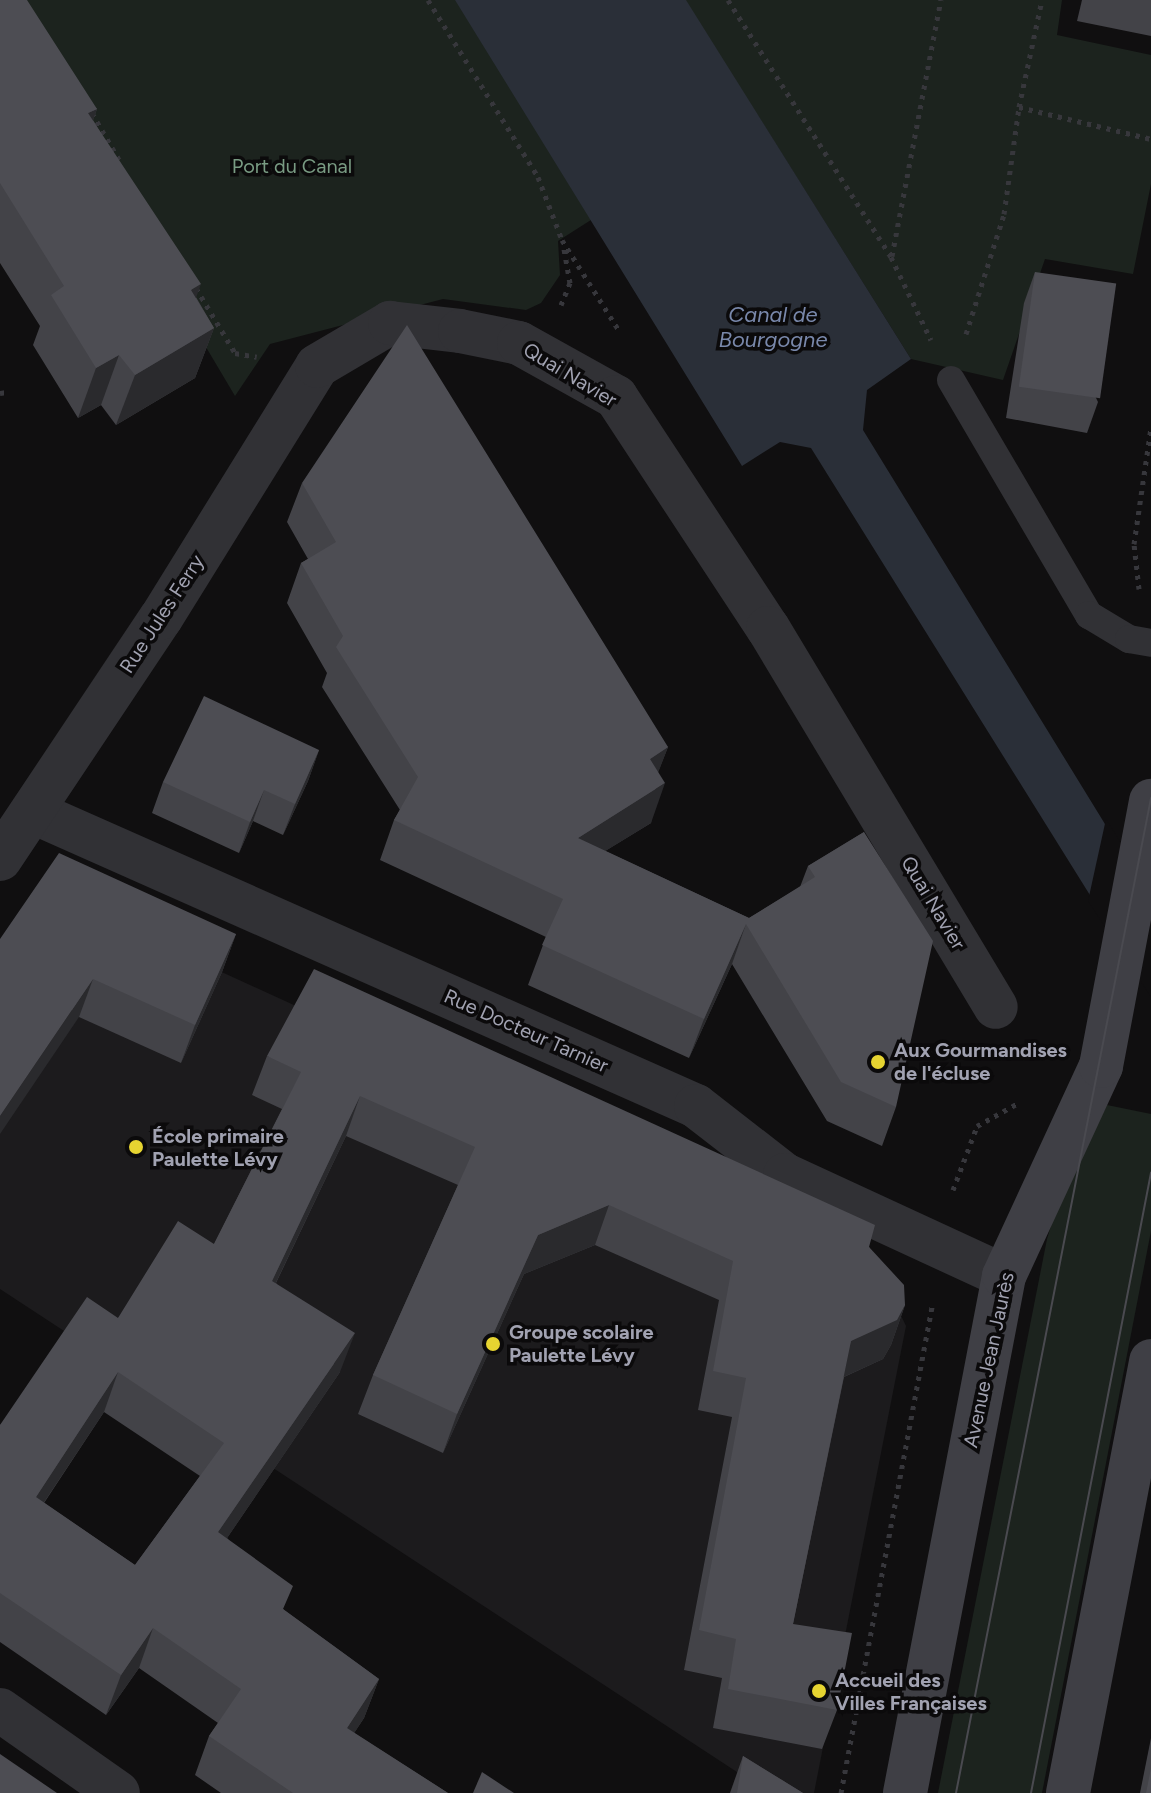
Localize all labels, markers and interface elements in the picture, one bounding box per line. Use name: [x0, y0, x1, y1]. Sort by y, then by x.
park label: Port du Canal: [232, 154, 352, 178]
water label: Canal de Bourgogne: [719, 301, 827, 352]
street label: Quai Navier: [519, 338, 621, 412]
street label: Rue Jules Ferry: [115, 550, 209, 678]
street label: Quai Navier: [896, 852, 970, 954]
street label: Rue Docteur Tarnier: [440, 984, 612, 1078]
place label: Aux Gourmandises de l'écluse: [894, 1038, 1067, 1085]
marker: Aux Gourmandises de l'écluse: [869, 1053, 887, 1071]
place label: École primaire Paulette Lévy: [152, 1124, 284, 1171]
marker: École primaire Paulette Lévy: [127, 1138, 145, 1156]
street label: Avenue Jean Jaurès: [959, 1270, 1019, 1450]
place label: Groupe scolaire Paulette Lévy: [509, 1320, 654, 1367]
marker: Groupe scolaire Paulette Lévy: [484, 1335, 502, 1353]
place label: Accueil des Villes Françaises: [835, 1668, 987, 1715]
marker: Accueil des Villes Françaises: [810, 1682, 828, 1700]

